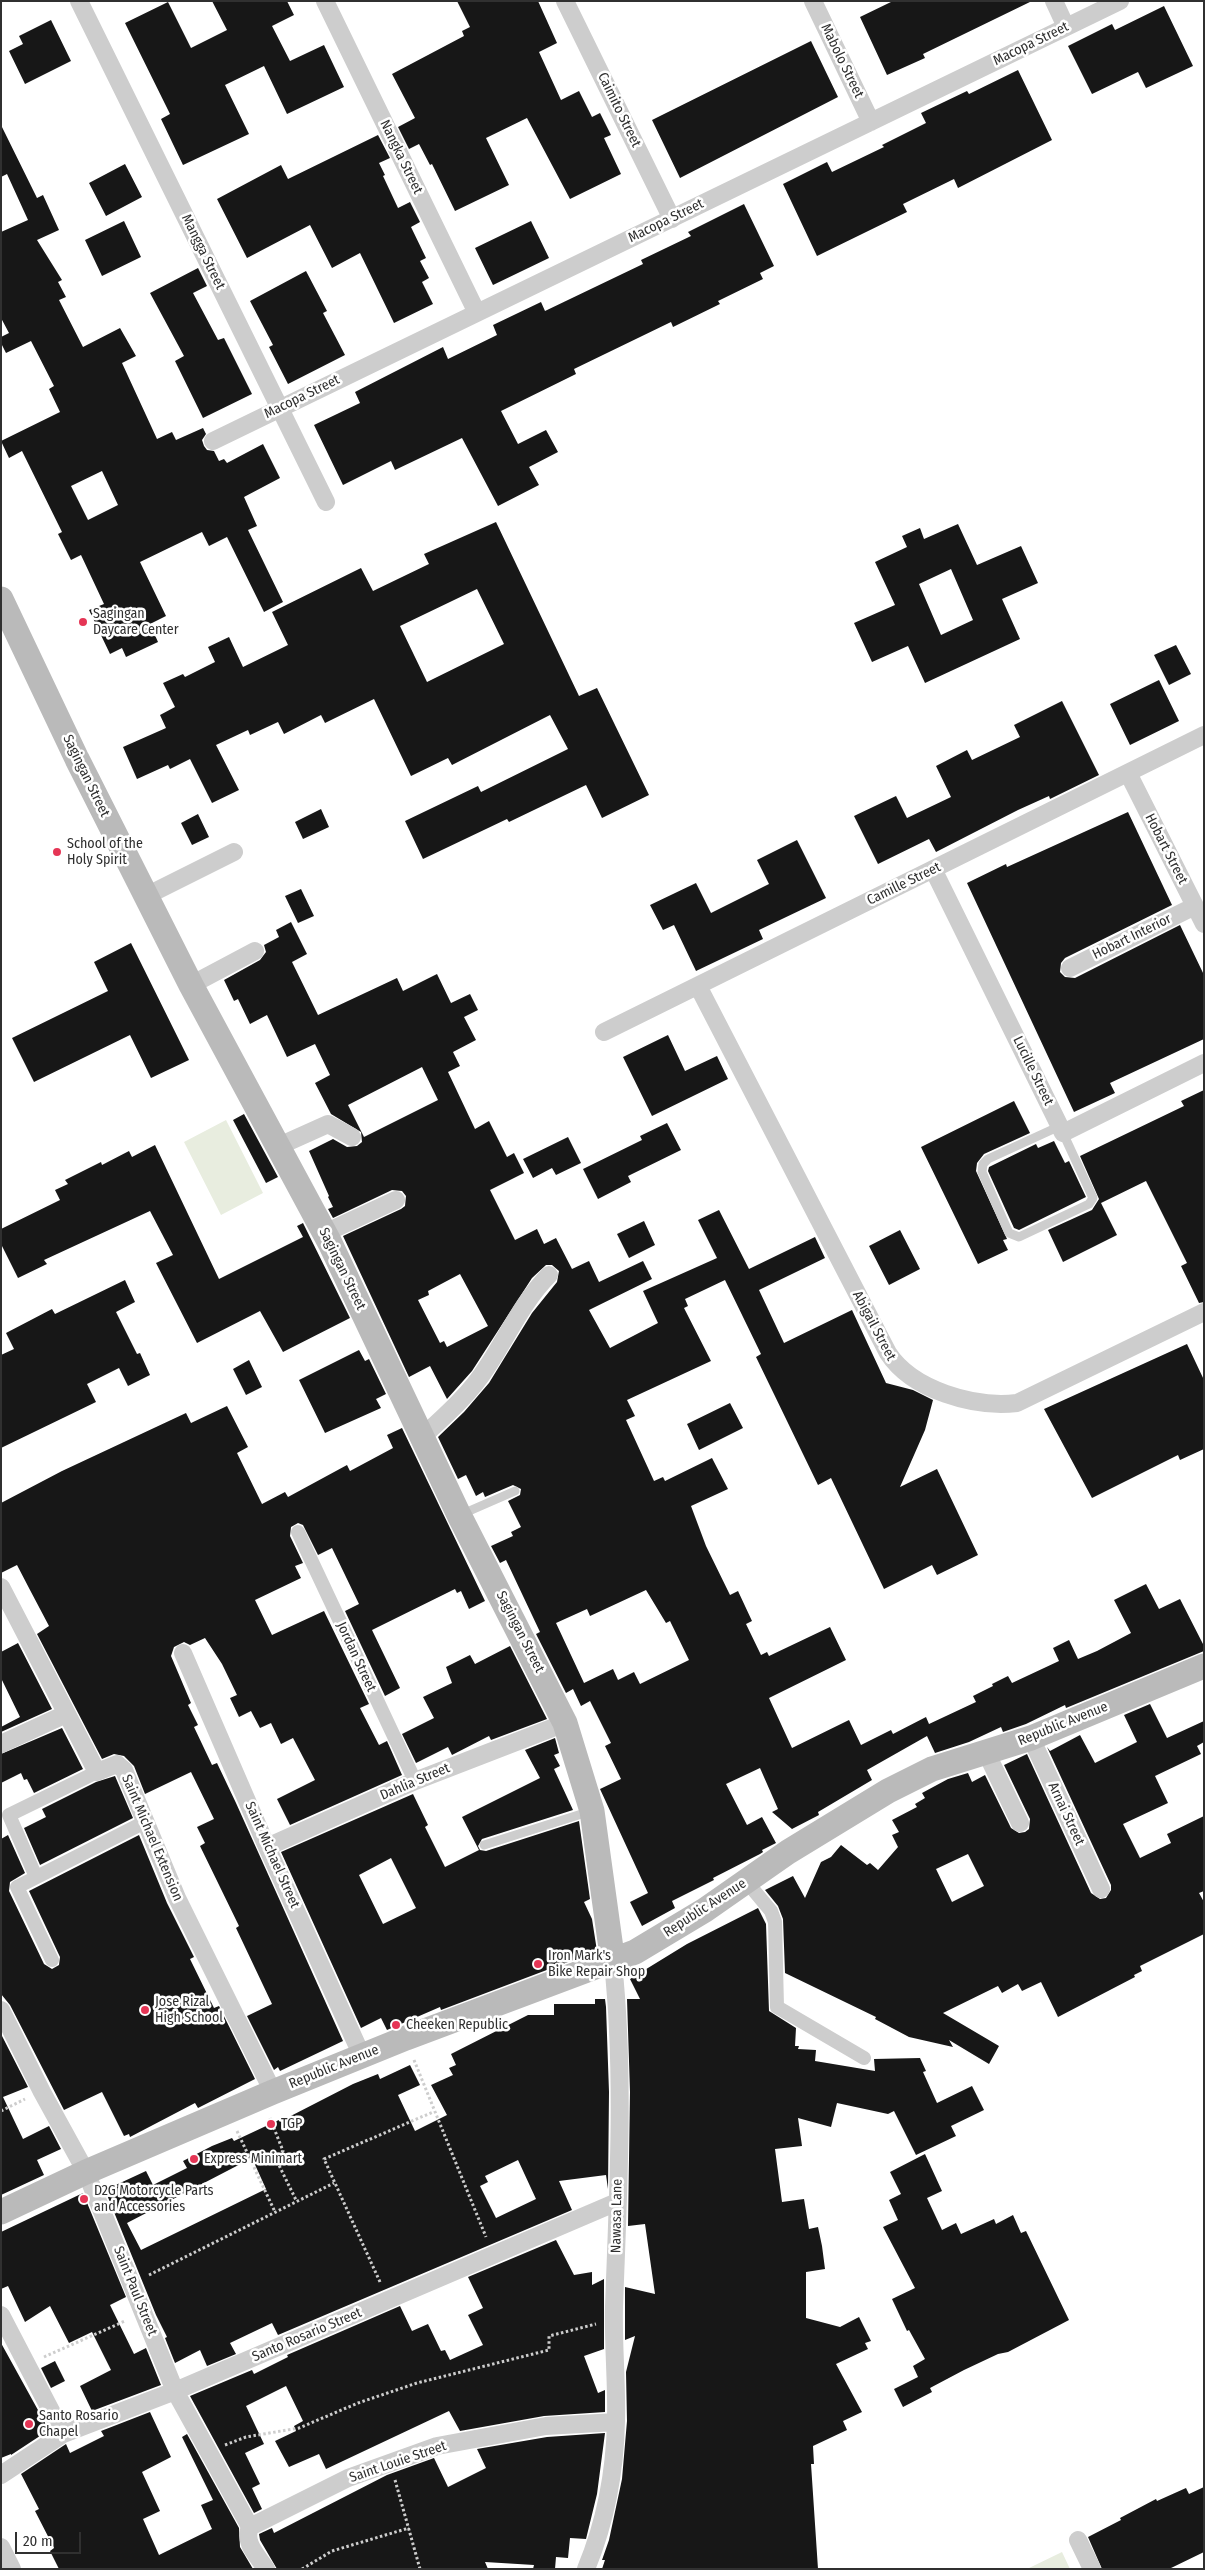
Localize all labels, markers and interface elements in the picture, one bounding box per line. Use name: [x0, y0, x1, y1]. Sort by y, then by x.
street label: Macopa Street: [991, 19, 1071, 69]
street label: Mabolo Street: [817, 21, 867, 101]
street label: Caimito Street: [594, 70, 644, 150]
street label: Nangka Street: [376, 117, 426, 197]
street label: Macopa Street: [626, 196, 706, 246]
street label: Mangga Street: [178, 212, 228, 292]
street label: Macopa Street: [262, 372, 342, 422]
place label: Sagingan Daycare Center: [93, 606, 179, 638]
marker: Sagingan Daycare Center: [77, 616, 89, 628]
street label: Sagingan Street: [59, 732, 113, 820]
street label: Hobart Street: [1141, 811, 1191, 887]
place label: School of the Holy Spirit: [67, 836, 143, 869]
marker: School of the Holy Spirit: [51, 846, 63, 858]
street label: Camille Street: [864, 859, 944, 909]
street label: Hobart Interior: [1090, 911, 1174, 963]
street label: Lucille Street: [1009, 1034, 1057, 1108]
street label: Sagingan Street: [315, 1225, 369, 1313]
street label: Abigail Street: [849, 1288, 899, 1364]
street label: Sagingan Street: [492, 1588, 548, 1676]
street label: Jordan Street: [333, 1619, 379, 1695]
street label: Republic Avenue: [1016, 1698, 1110, 1750]
street label: Dahlia Street: [378, 1760, 452, 1804]
street label: Saint Michael Extension: [118, 1772, 186, 1904]
street label: Arnai Street: [1044, 1780, 1088, 1848]
street label: Saint Michael Street: [241, 1799, 303, 1911]
street label: Republic Avenue: [661, 1875, 749, 1941]
place label: Iron Mark's Bike Repair Shop: [548, 1948, 645, 1980]
marker: Iron Mark's Bike Repair Shop: [532, 1958, 544, 1970]
place label: Jose Rizal High School: [155, 1994, 223, 2026]
marker: Jose Rizal High School: [139, 2004, 151, 2016]
place label: Cheeken Republic: [406, 2017, 508, 2033]
marker: Cheeken Republic: [390, 2019, 402, 2031]
street label: Republic Avenue: [287, 2041, 381, 2093]
place label: TGP: [281, 2116, 302, 2132]
marker: TGP: [265, 2118, 277, 2130]
place label: Express Minimart: [204, 2151, 302, 2167]
marker: Express Minimart: [188, 2153, 200, 2165]
street label: Nawasa Lane: [608, 2179, 626, 2253]
place label: D2G Motorcycle Parts and Accessories: [94, 2183, 214, 2216]
marker: D2G Motorcycle Parts and Accessories: [78, 2193, 90, 2205]
street label: Saint Paul Street: [109, 2244, 161, 2338]
street label: Santo Rosario Street: [250, 2304, 364, 2366]
place label: Santo Rosario Chapel: [39, 2408, 119, 2440]
marker: Santo Rosario Chapel: [23, 2418, 35, 2430]
street label: Saint Louie Street: [347, 2438, 449, 2486]
scale bar: [18, 2522, 84, 2554]
text: 20 m: [23, 2532, 53, 2550]

